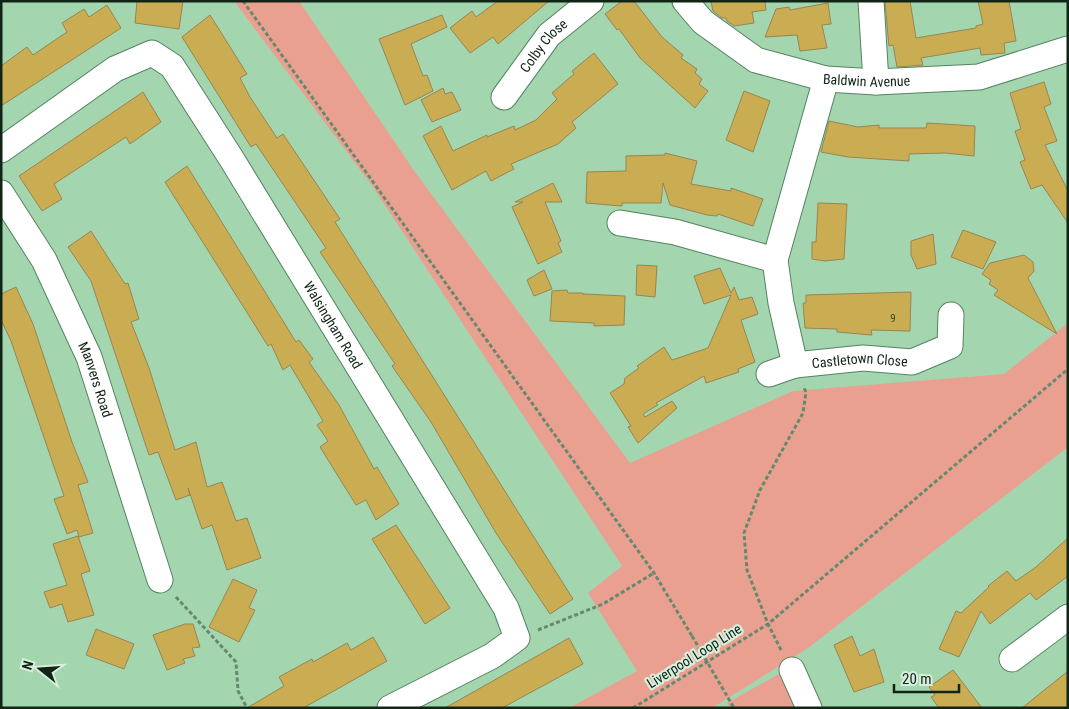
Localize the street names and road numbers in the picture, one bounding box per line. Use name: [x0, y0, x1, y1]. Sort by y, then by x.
street label: Colby Close: [517, 15, 571, 75]
street label: Baldwin Avenue: [823, 71, 911, 90]
street label: Walsingham Road: [300, 279, 366, 371]
street label: Manvers Road: [75, 339, 116, 419]
street label: Castletown Close: [811, 350, 909, 371]
street label: Liverpool Loop Line: [644, 620, 744, 691]

